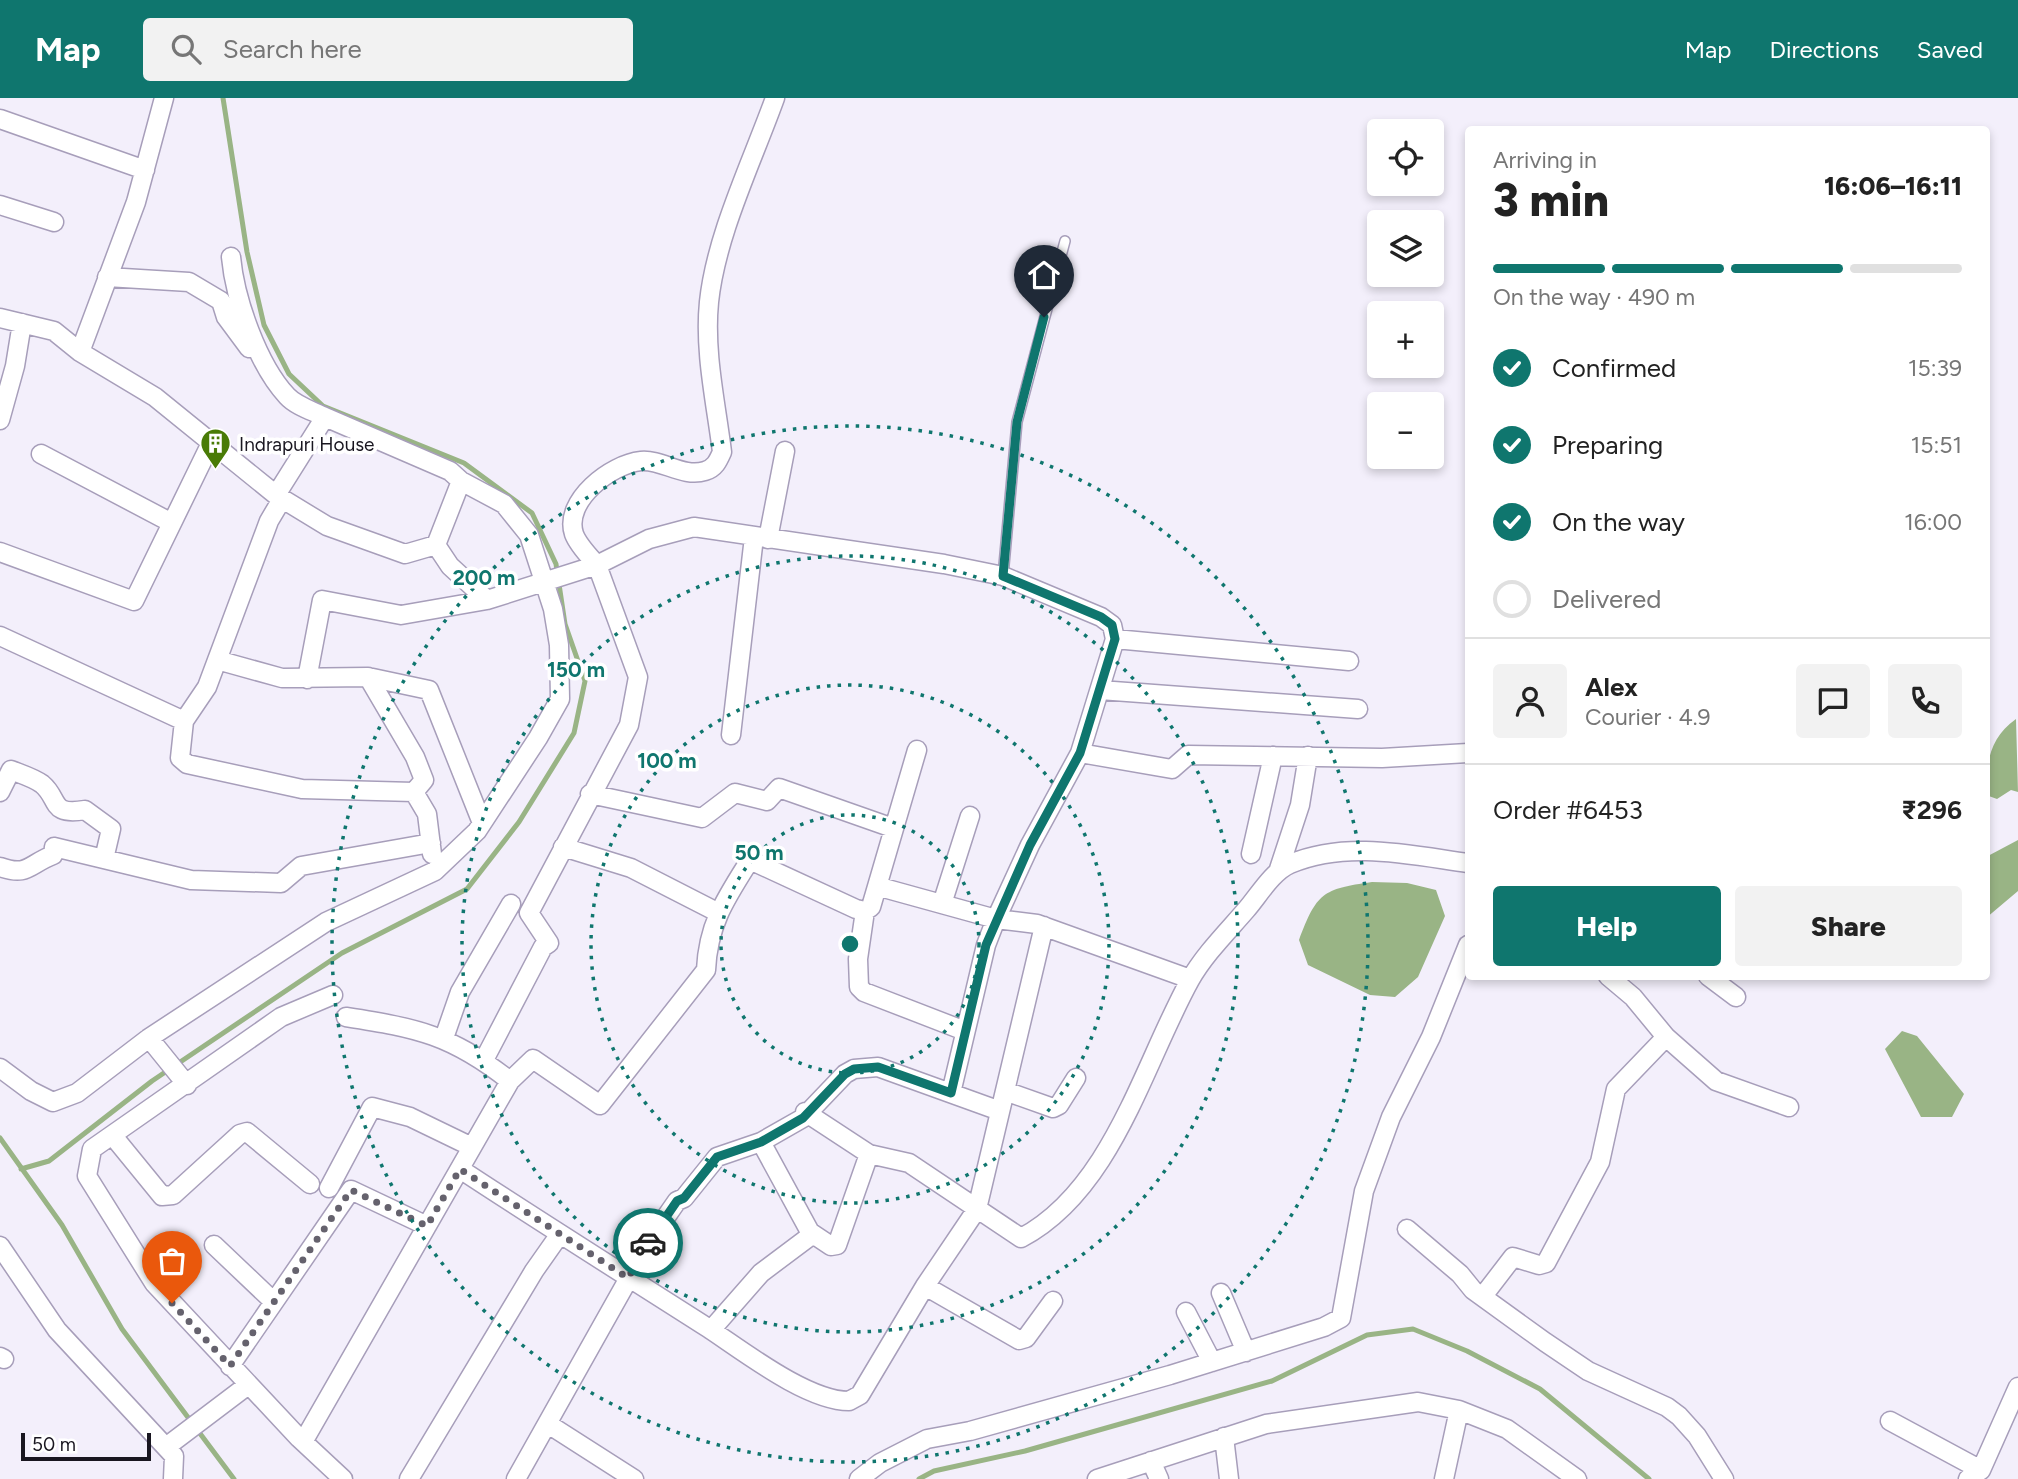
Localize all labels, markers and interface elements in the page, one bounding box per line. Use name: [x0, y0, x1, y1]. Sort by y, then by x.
search box: [143, 18, 633, 81]
text: Map: [35, 30, 101, 69]
icon: search: [167, 30, 205, 68]
text: Search here: [223, 33, 362, 65]
text: Map: [1685, 35, 1731, 64]
text: Directions: [1769, 35, 1879, 64]
text: Saved: [1917, 35, 1983, 64]
map controls: [1367, 119, 1444, 469]
button: locate: [1367, 119, 1444, 196]
text: Arriving in: [1493, 146, 1597, 174]
text: 16:06–16:11: [1824, 170, 1962, 202]
text: 3 min: [1493, 172, 1609, 228]
button: layers: [1367, 210, 1444, 287]
pin: [1014, 245, 1074, 317]
icon: home: [1025, 256, 1063, 294]
text: On the way · 490 m: [1493, 283, 1695, 311]
button: +: [1367, 301, 1444, 378]
icon: check: [1493, 349, 1531, 387]
text: Confirmed: [1552, 352, 1676, 384]
text: 15:39: [1908, 354, 1962, 382]
button: −: [1367, 392, 1444, 469]
icon: check: [1493, 426, 1531, 464]
building icon: Indrapuri House: [199, 427, 233, 471]
text: Preparing: [1552, 429, 1663, 461]
text: 15:51: [1911, 431, 1962, 459]
place label: Indrapuri House: [239, 433, 374, 456]
icon: check: [1493, 503, 1531, 541]
text: On the way: [1552, 506, 1685, 538]
text: 16:00: [1904, 508, 1962, 536]
text: 200 m: [453, 565, 515, 590]
text: Delivered: [1552, 583, 1661, 615]
text: 150 m: [547, 657, 605, 682]
button: person: [1493, 664, 1567, 738]
button: chat: [1796, 664, 1870, 738]
button: phone: [1888, 664, 1962, 738]
text: Alex: [1585, 671, 1638, 703]
text: Courier · 4.9: [1585, 703, 1711, 731]
text: 100 m: [637, 748, 697, 773]
text: Order #6453: [1493, 794, 1643, 826]
text: ₹296: [1901, 794, 1962, 826]
text: 50 m: [734, 840, 784, 865]
button: Help: [1493, 886, 1721, 966]
button: Share: [1735, 886, 1962, 966]
centre of rings: [838, 932, 862, 956]
courier: [613, 1208, 683, 1278]
icon: car: [629, 1224, 667, 1262]
pin: [142, 1231, 202, 1303]
icon: bag: [153, 1242, 191, 1280]
scale bar: [21, 1430, 150, 1462]
text: 50 m: [32, 1433, 76, 1456]

